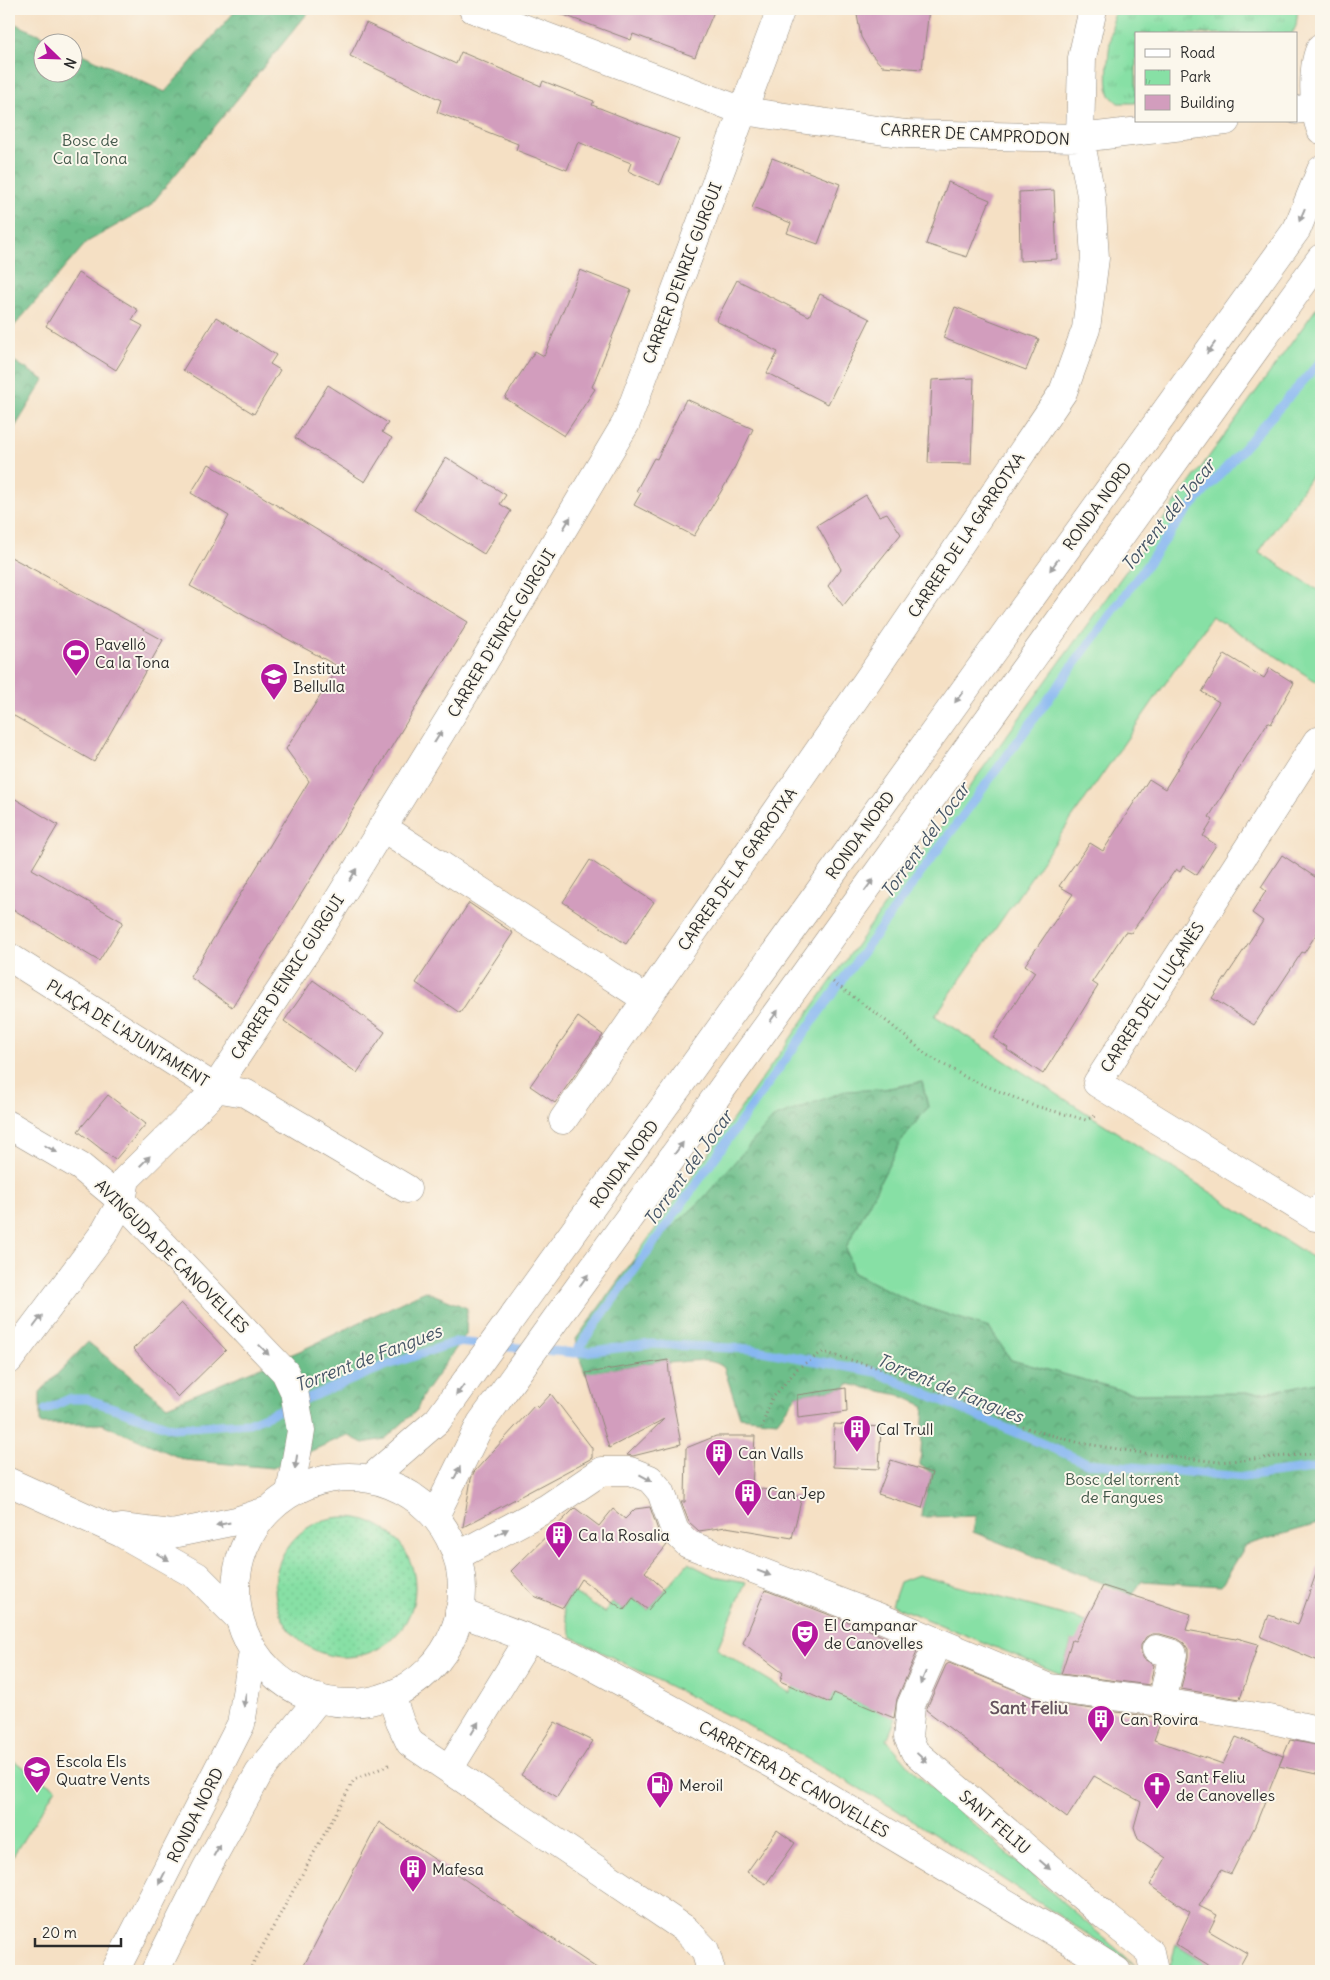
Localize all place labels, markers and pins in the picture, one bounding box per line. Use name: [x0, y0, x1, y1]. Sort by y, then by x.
place label: Pavelló Ca la Tona: [95, 634, 170, 672]
sports icon: Pavelló Ca la Tona: [61, 638, 91, 677]
place label: Institut Bellulla: [293, 658, 346, 696]
school or university icon: Institut Bellulla: [259, 662, 289, 701]
building icon: Cal Trull: [842, 1414, 872, 1453]
place label: Cal Trull: [876, 1419, 933, 1439]
building icon: Can Valls: [704, 1438, 734, 1477]
place label: Can Valls: [738, 1443, 804, 1463]
building icon: Can Jep: [733, 1478, 763, 1517]
place label: Can Jep: [767, 1483, 825, 1503]
building icon: Ca la Rosalia: [544, 1520, 574, 1559]
place label: Ca la Rosalia: [578, 1525, 670, 1545]
place label: El Campanar de Canovelles: [824, 1615, 923, 1653]
theatre icon: El Campanar de Canovelles: [790, 1619, 820, 1658]
building icon: Can Rovira: [1086, 1704, 1116, 1743]
place label: Can Rovira: [1120, 1709, 1198, 1729]
place label: Escola Els Quatre Vents: [56, 1751, 150, 1789]
school or university icon: Escola Els Quatre Vents: [22, 1755, 52, 1794]
place label: Sant Feliu de Canovelles: [1176, 1767, 1275, 1805]
fuel station icon: Meroil: [645, 1770, 675, 1809]
church icon: Sant Feliu de Canovelles: [1142, 1771, 1172, 1810]
place label: Meroil: [679, 1775, 723, 1795]
building icon: Mafesa: [398, 1854, 428, 1893]
place label: Mafesa: [432, 1859, 484, 1879]

